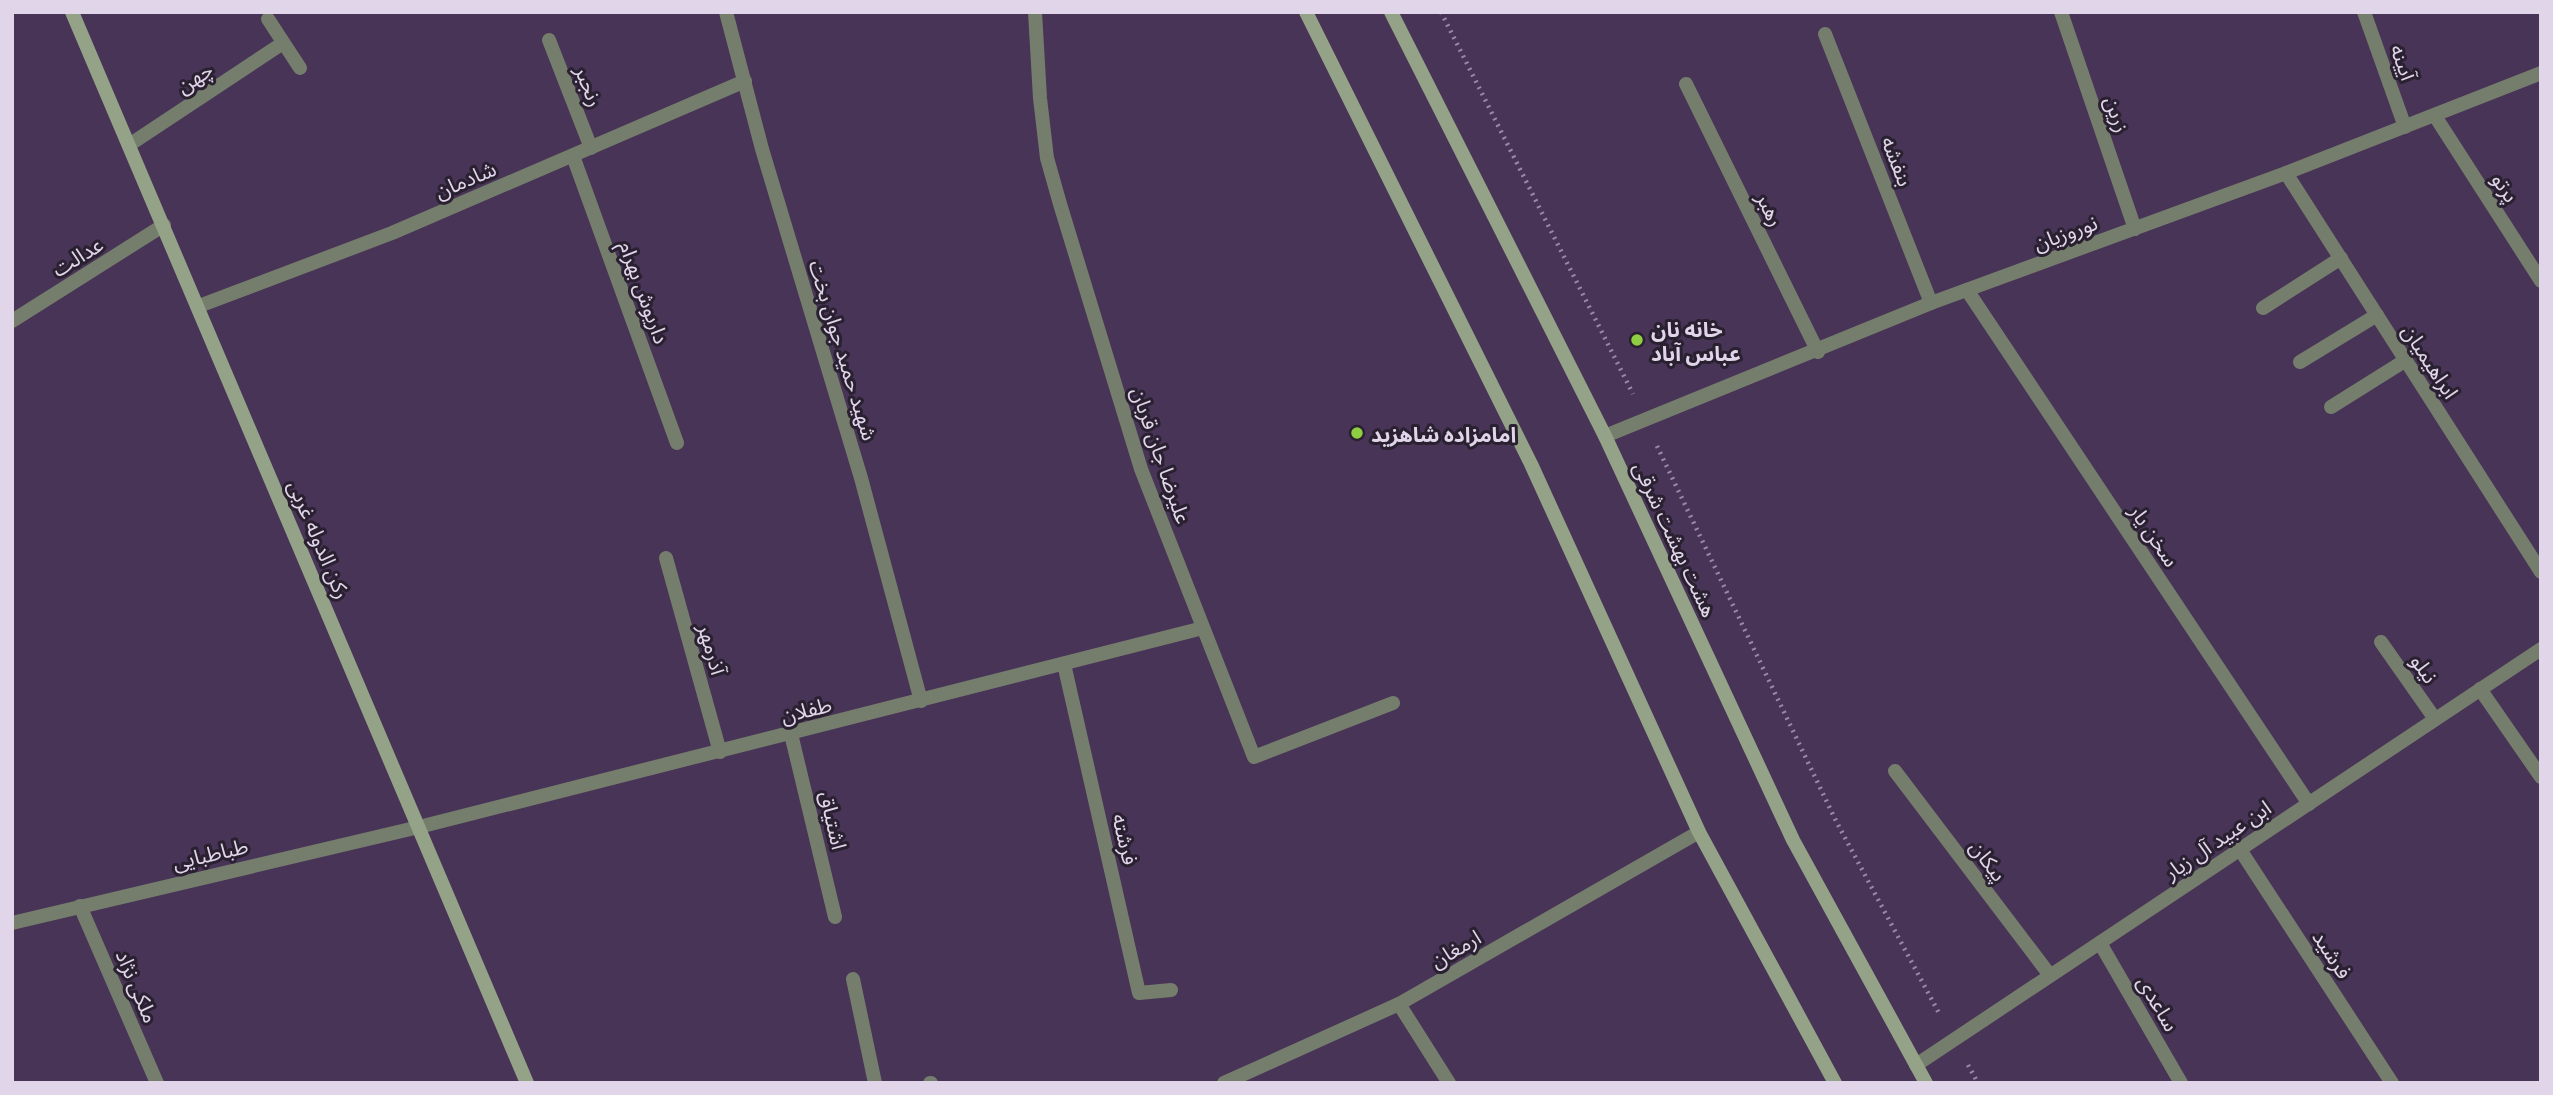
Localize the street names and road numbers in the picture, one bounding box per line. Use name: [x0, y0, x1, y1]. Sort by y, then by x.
street label: آیینه: [2386, 41, 2422, 84]
street label: چهن: [171, 56, 218, 100]
street label: رنجبر: [570, 61, 609, 110]
street label: زرین: [2099, 93, 2136, 136]
street label: بنفشه: [1877, 133, 1919, 189]
street label: شادمان: [431, 155, 500, 204]
street label: پرتو: [2485, 168, 2525, 208]
street label: رهبر: [1751, 187, 1790, 230]
street label: نوروزیان: [2029, 209, 2101, 256]
street label: عدالت: [47, 231, 107, 281]
street label: داریوش بهرام: [610, 237, 675, 349]
street label: شهید حمید جوان بخت: [804, 257, 883, 444]
street label: ابراهیمیان: [2397, 319, 2464, 403]
street label: علیرضا جان قربان: [1126, 383, 1197, 527]
street label: هشت بهشت شرقی: [1628, 457, 1723, 621]
street label: رکن الدوله غربی: [283, 476, 356, 602]
street label: سخن یار: [2124, 498, 2185, 572]
street label: آذرمهر: [693, 620, 732, 678]
street label: نیلو: [2405, 649, 2444, 688]
street label: طفلان: [778, 691, 834, 728]
street label: اشتیاق: [815, 788, 853, 852]
street label: ابن عبید آل زیار: [2158, 794, 2276, 885]
street label: فرشته: [1107, 811, 1144, 867]
street label: طباطبایی: [170, 832, 250, 875]
street label: پیکان: [1964, 834, 2013, 887]
street label: ارمغان: [1425, 924, 1485, 973]
street label: فرشید: [2307, 925, 2358, 983]
street label: ملکی نژاد: [111, 946, 164, 1027]
street label: ساعدی: [2132, 971, 2185, 1036]

